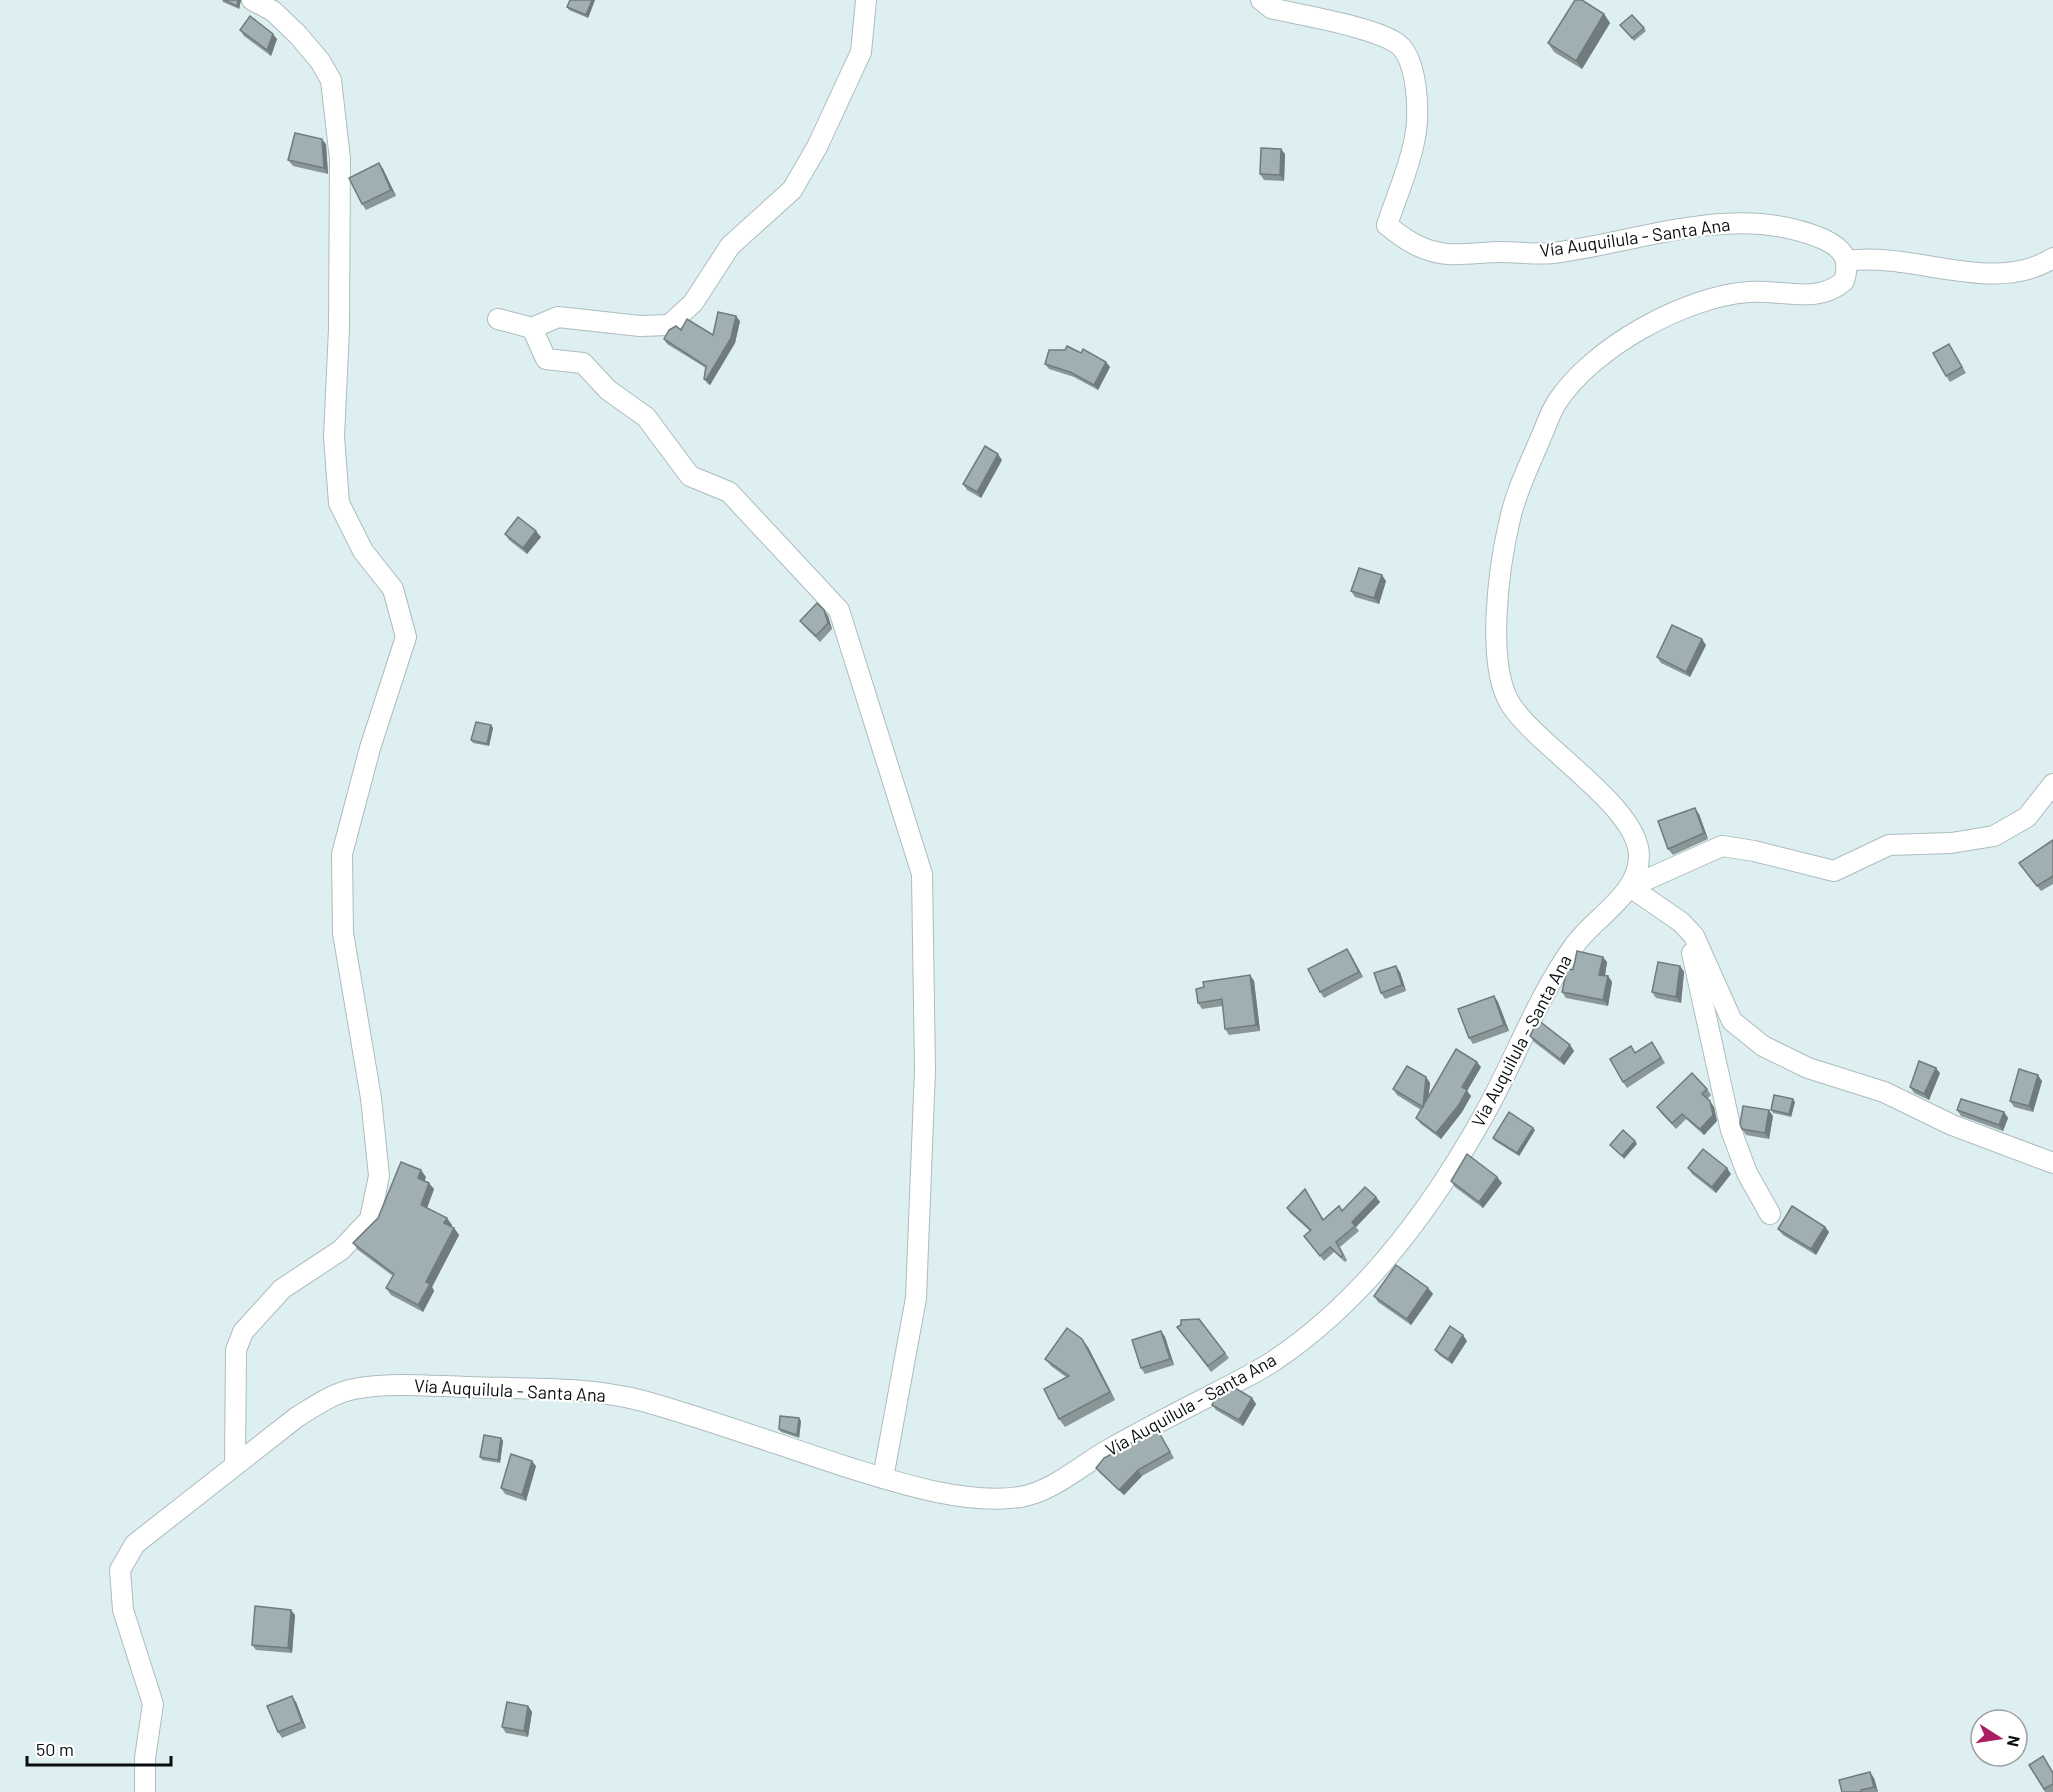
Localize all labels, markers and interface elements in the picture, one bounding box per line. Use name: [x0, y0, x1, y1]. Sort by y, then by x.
street label: Vía Auquilula - Santa Ana: [1538, 213, 1731, 261]
street label: Vía Auquilula - Santa Ana: [1466, 951, 1576, 1130]
street label: Vía Auquilula - Santa Ana: [1101, 1348, 1280, 1460]
street label: Vía Auquilula - Santa Ana: [414, 1374, 606, 1406]
north arrow: [1969, 1708, 2029, 1768]
scale bar: [27, 1729, 171, 1767]
text: N: [2004, 1734, 2025, 1748]
text: 50 m: [36, 1738, 74, 1760]

